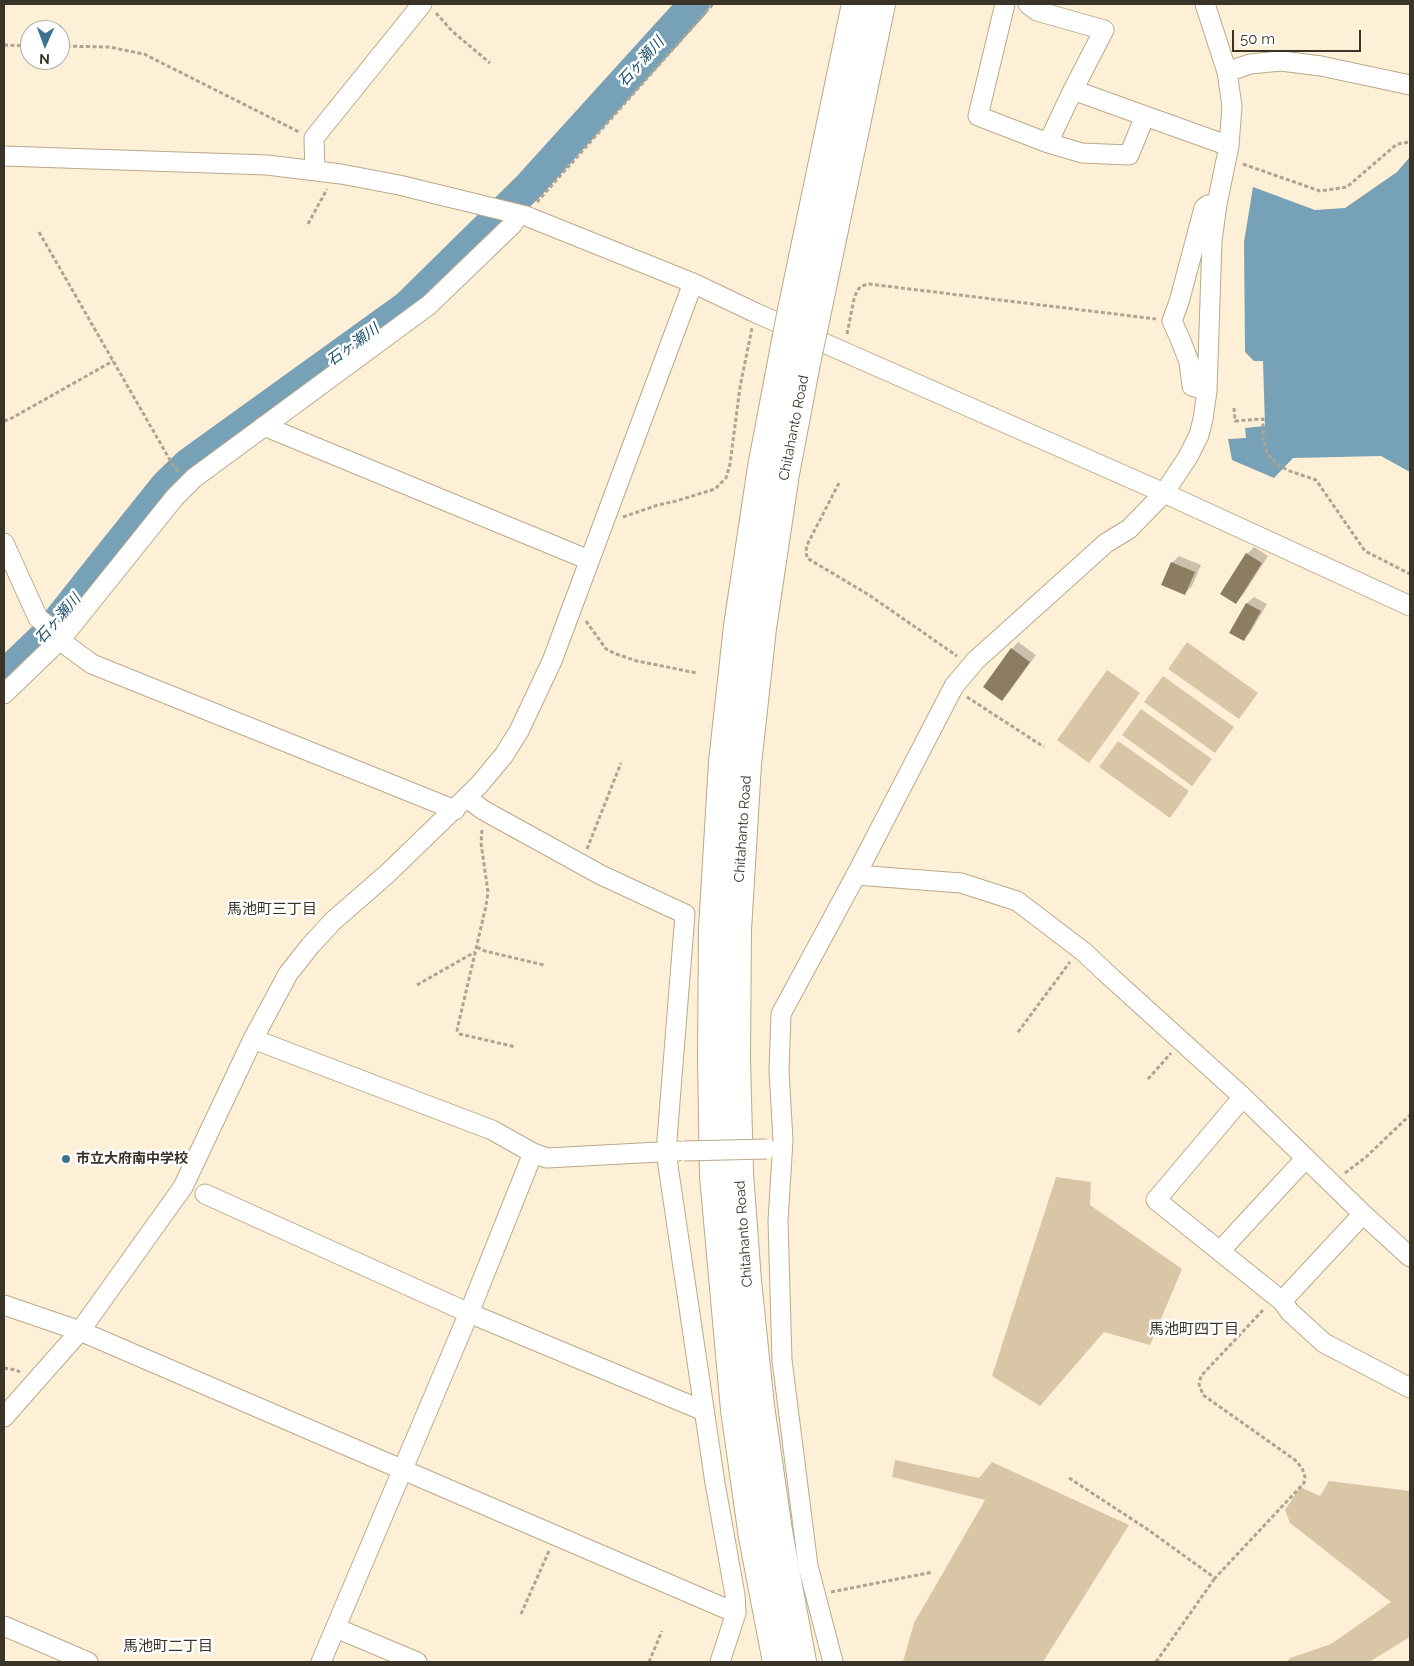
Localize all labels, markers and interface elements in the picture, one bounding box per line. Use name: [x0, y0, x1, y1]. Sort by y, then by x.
north arrow: [20, 20, 70, 70]
scale bar: [1234, 20, 1363, 52]
text: 50 m: [1240, 30, 1275, 48]
water label: 石ヶ瀬川: [614, 34, 668, 90]
text: N: [39, 51, 50, 67]
water label: 石ヶ瀬川: [323, 320, 383, 370]
street label: Chitahanto Road: [776, 374, 812, 482]
water label: 石ヶ瀬川: [32, 590, 84, 648]
street label: Chitahanto Road: [731, 775, 755, 883]
district label: 馬池町三丁目: [227, 900, 317, 918]
place label: 市立大府南中学校: [76, 1151, 188, 1167]
marker: 市立大府南中学校: [60, 1153, 72, 1165]
street label: Chitahanto Road: [732, 1180, 756, 1288]
district label: 馬池町四丁目: [1149, 1320, 1239, 1338]
district label: 馬池町二丁目: [123, 1637, 213, 1655]

